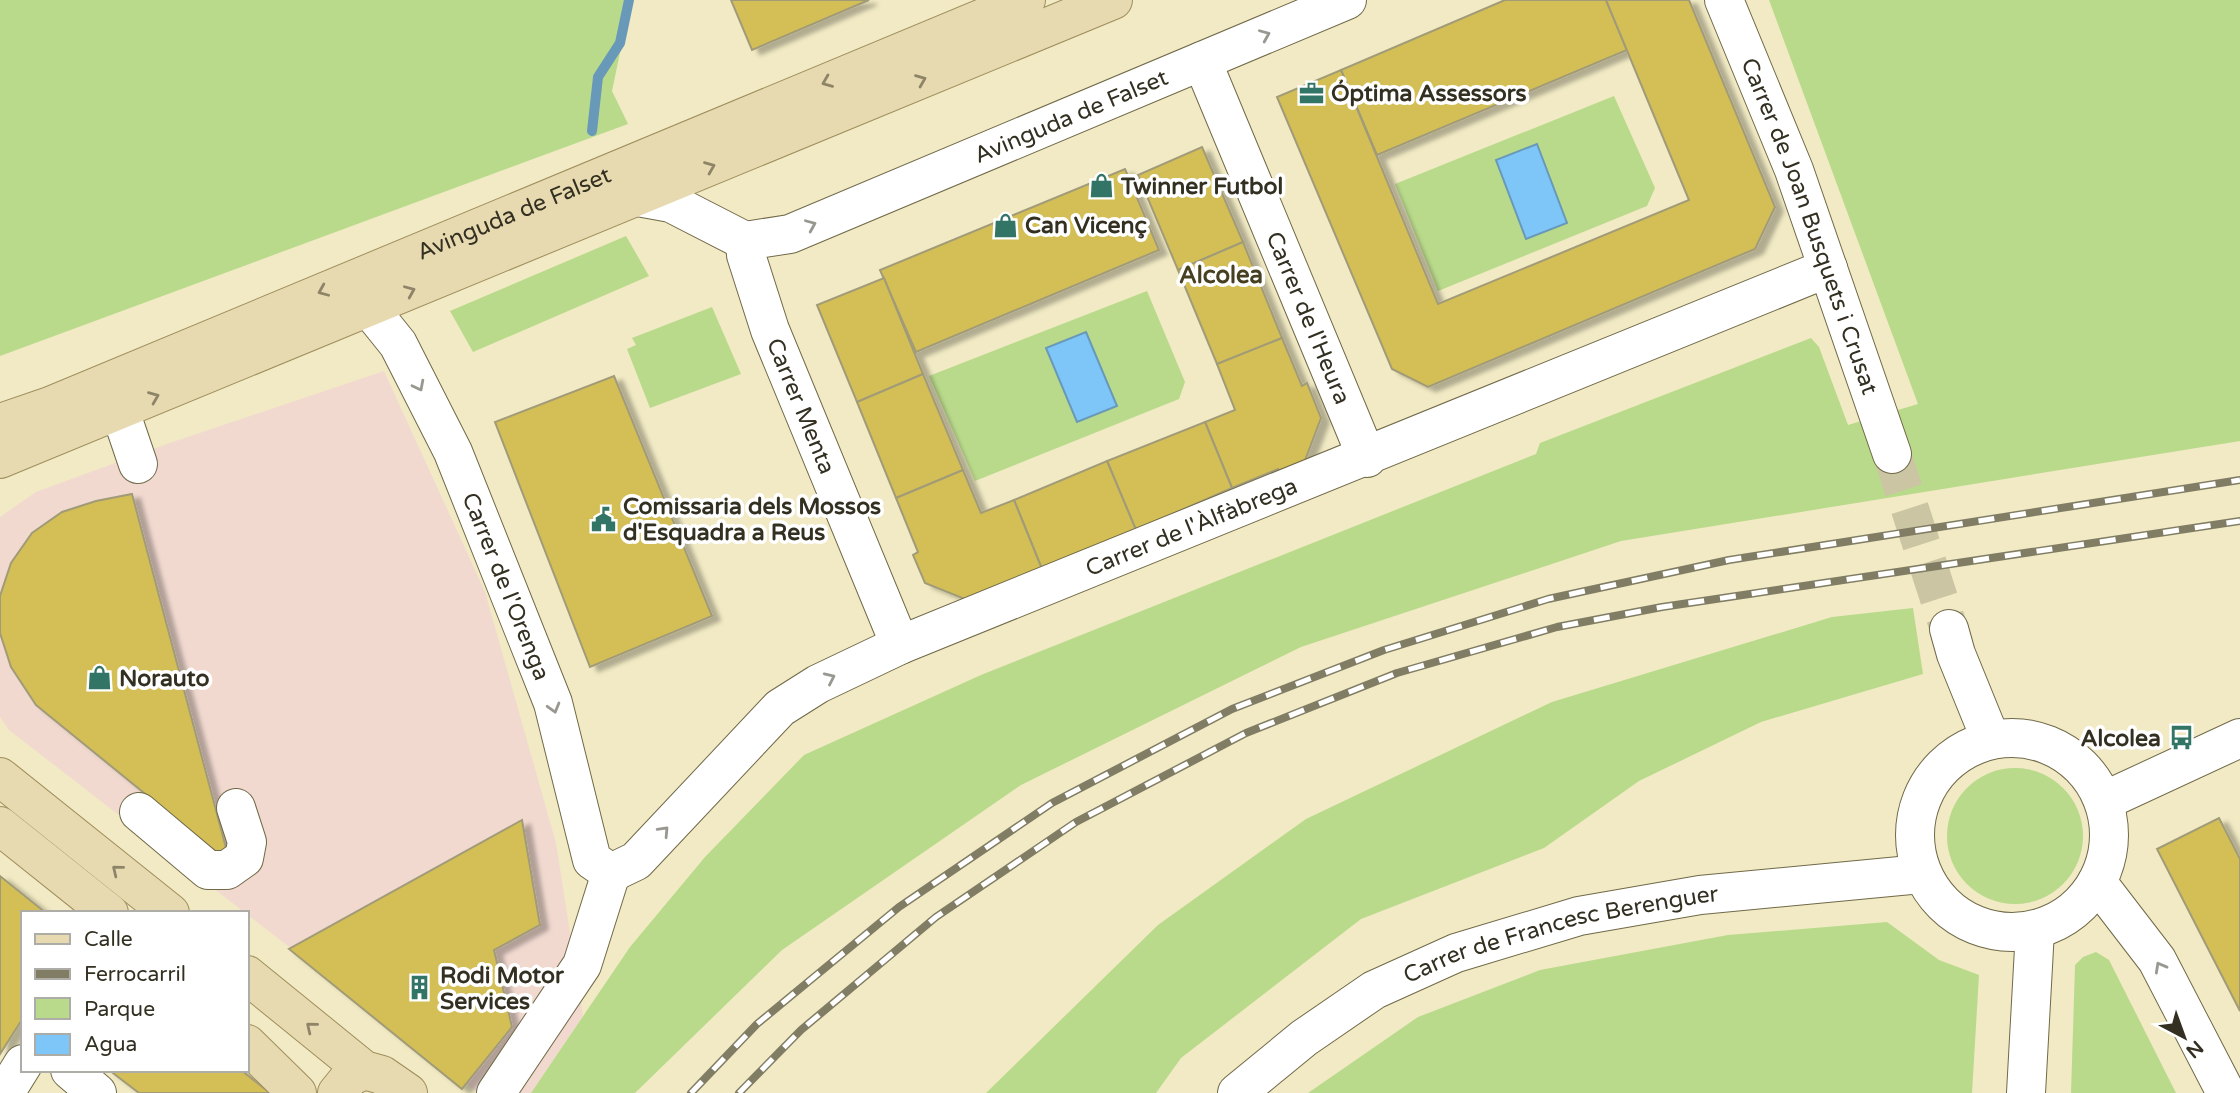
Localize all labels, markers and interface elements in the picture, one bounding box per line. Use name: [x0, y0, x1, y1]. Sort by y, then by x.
one-way arrow: [1258, 29, 1270, 43]
street label: Carrer de Joan Busquets i Crusat: [1734, 54, 1883, 398]
street label: Avinguda de Falset: [970, 64, 1173, 170]
one-way arrow: [822, 74, 834, 88]
one-way arrow: [914, 74, 926, 88]
office icon: Óptima Assessors: [1297, 79, 1325, 107]
place label: Óptima Assessors: [1331, 79, 1527, 108]
street label: Avinguda de Falset: [413, 161, 615, 267]
one-way arrow: [704, 161, 716, 175]
shop icon: Twinner Futbol: [1087, 172, 1115, 200]
place label: Twinner Futbol: [1120, 173, 1283, 201]
shop icon: Can Vicenç: [991, 211, 1019, 239]
place label: Can Vicenç: [1025, 212, 1147, 240]
one-way arrow: [803, 219, 816, 233]
street label: Carrer de l'Heura: [1259, 228, 1356, 409]
district label: Alcolea: [1179, 261, 1263, 290]
one-way arrow: [317, 283, 329, 297]
one-way arrow: [403, 286, 415, 300]
street label: Carrer Menta: [760, 334, 841, 478]
one-way arrow: [410, 379, 424, 391]
one-way arrow: [147, 391, 160, 405]
street label: Carrer de l'Àlfàbrega: [1082, 472, 1302, 583]
street label: Carrer de l'Orenga: [456, 489, 556, 685]
place label: Comissaria dels Mossos d'Esquadra a Reus: [623, 493, 881, 547]
public building icon: Comissaria dels Mossos d'Esquadra a Reus: [589, 505, 617, 533]
shop icon: Norauto: [85, 664, 113, 692]
place label: Norauto: [119, 665, 209, 693]
one-way arrow: [823, 672, 835, 686]
one-way arrow: [545, 702, 560, 714]
bus stop icon: Alcolea: [2167, 724, 2195, 752]
place label: Alcolea: [2080, 725, 2161, 753]
one-way arrow: [655, 826, 668, 839]
one-way arrow: [112, 866, 125, 878]
street label: Carrer de Francesc Berenguer: [1399, 880, 1720, 990]
legend: [21, 911, 248, 1072]
text: Calle: [84, 927, 133, 952]
text: Ferrocarril: [84, 962, 186, 987]
place label: Rodi Motor Services: [440, 962, 565, 1016]
one-way arrow: [2155, 962, 2168, 975]
building icon: Rodi Motor Services: [406, 974, 434, 1002]
text: Parque: [84, 997, 155, 1022]
north arrow: [2149, 1002, 2219, 1072]
one-way arrow: [306, 1023, 319, 1035]
text: Agua: [84, 1032, 137, 1057]
text: N: [2182, 1036, 2207, 1062]

